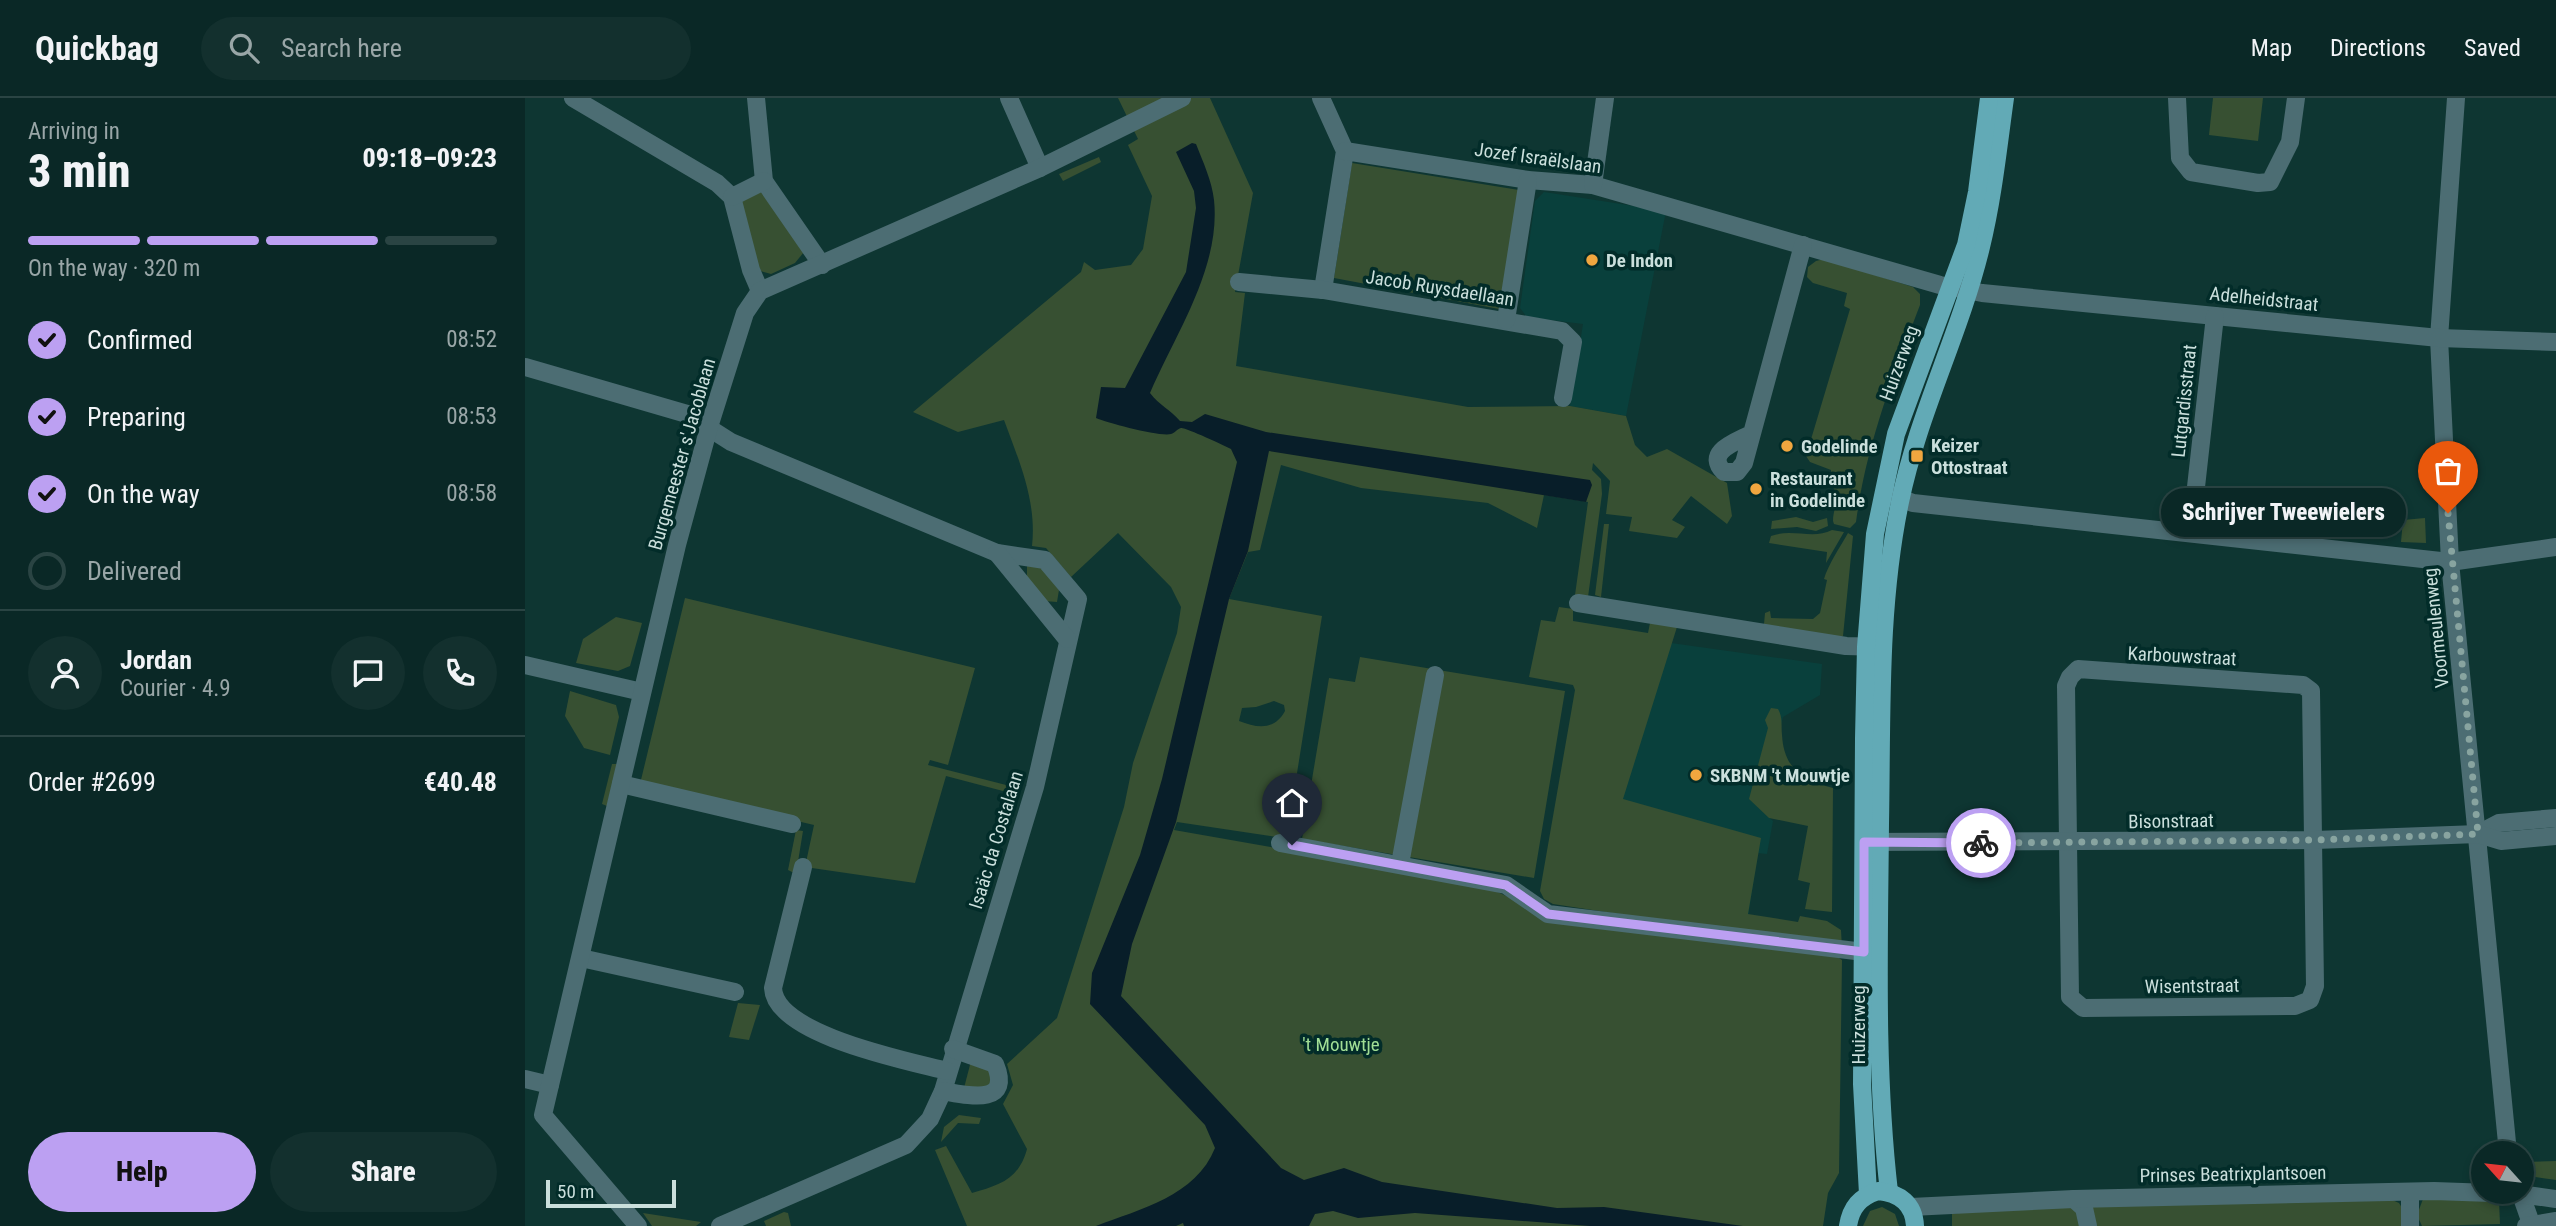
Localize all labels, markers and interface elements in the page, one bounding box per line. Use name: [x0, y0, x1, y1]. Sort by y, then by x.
search box: [201, 17, 691, 80]
text: Quickbag: [35, 29, 159, 68]
icon: search: [225, 29, 263, 67]
text: Search here: [281, 33, 402, 63]
text: Map: [2251, 34, 2292, 62]
text: Directions: [2330, 34, 2426, 62]
text: Saved: [2464, 34, 2521, 62]
text: Arriving in: [28, 118, 120, 145]
street label: Jozef Israëlslaan: [1473, 138, 1603, 178]
text: 09:18–09:23: [363, 143, 497, 173]
text: 3 min: [28, 144, 131, 198]
place label: De Indon: [1606, 249, 1673, 272]
marker: De Indon: [1584, 252, 1600, 268]
text: On the way · 320 m: [28, 255, 200, 282]
street label: Jacob Ruysdaellaan: [1364, 265, 1516, 311]
street label: Adelheidstraat: [2209, 282, 2319, 316]
icon: check: [28, 321, 66, 359]
street label: Huizerweg: [1875, 322, 1923, 404]
text: Confirmed: [87, 325, 193, 355]
text: 08:52: [446, 326, 497, 353]
street label: Lutgardisstraat: [2167, 343, 2201, 459]
street label: Burgemeester s'Jacoblaan: [644, 355, 720, 553]
icon: check: [28, 398, 66, 436]
text: Preparing: [87, 402, 186, 432]
text: 08:53: [446, 403, 497, 430]
place label: Keizer Ottostraat: [1931, 434, 2008, 479]
place label: Godelinde: [1801, 435, 1878, 458]
marker: Godelinde: [1779, 438, 1795, 454]
pin: [2418, 441, 2478, 513]
marker: Keizer Ottostraat: [1909, 448, 1925, 464]
icon: bag: [2429, 452, 2467, 490]
place label: Restaurant in Godelinde: [1770, 467, 1865, 512]
icon: check: [28, 475, 66, 513]
text: On the way: [87, 479, 200, 509]
text: 08:58: [446, 480, 497, 507]
marker: Restaurant in Godelinde: [1748, 481, 1764, 497]
callout: Schrijver Tweewielers: [2161, 488, 2406, 538]
text: Schrijver Tweewielers: [2182, 499, 2385, 526]
text: Delivered: [87, 556, 182, 586]
street label: Voormeulenweg: [2418, 567, 2454, 689]
button: person: [28, 636, 102, 710]
button: chat: [331, 636, 405, 710]
button: phone: [423, 636, 497, 710]
street label: Karbouwstraat: [2127, 642, 2237, 670]
text: Jordan: [120, 645, 192, 675]
text: Courier · 4.9: [120, 675, 231, 702]
place label: SKBNM 't Mouwtje: [1710, 764, 1850, 787]
text: Order #2699: [28, 767, 156, 797]
text: €40.48: [424, 767, 497, 797]
marker: SKBNM 't Mouwtje: [1688, 767, 1704, 783]
street label: Isaäc da Costalaan: [964, 768, 1028, 912]
pin: [1262, 773, 1322, 845]
icon: home: [1273, 784, 1311, 822]
courier: [1946, 808, 2016, 878]
street label: Bisonstraat: [2128, 809, 2214, 833]
icon: bike: [1962, 824, 2000, 862]
street label: Wisentstraat: [2144, 974, 2240, 998]
street label: Huizerweg: [1847, 986, 1870, 1065]
park label: 't Mouwtje: [1302, 1033, 1380, 1056]
button: Help: [28, 1132, 256, 1212]
button: Share: [270, 1132, 497, 1212]
north arrow: [2471, 1141, 2534, 1204]
map controls: [2471, 1141, 2534, 1204]
street label: Prinses Beatrixplantsoen: [2139, 1161, 2327, 1187]
scale bar: [546, 1177, 675, 1209]
text: 50 m: [557, 1180, 594, 1203]

